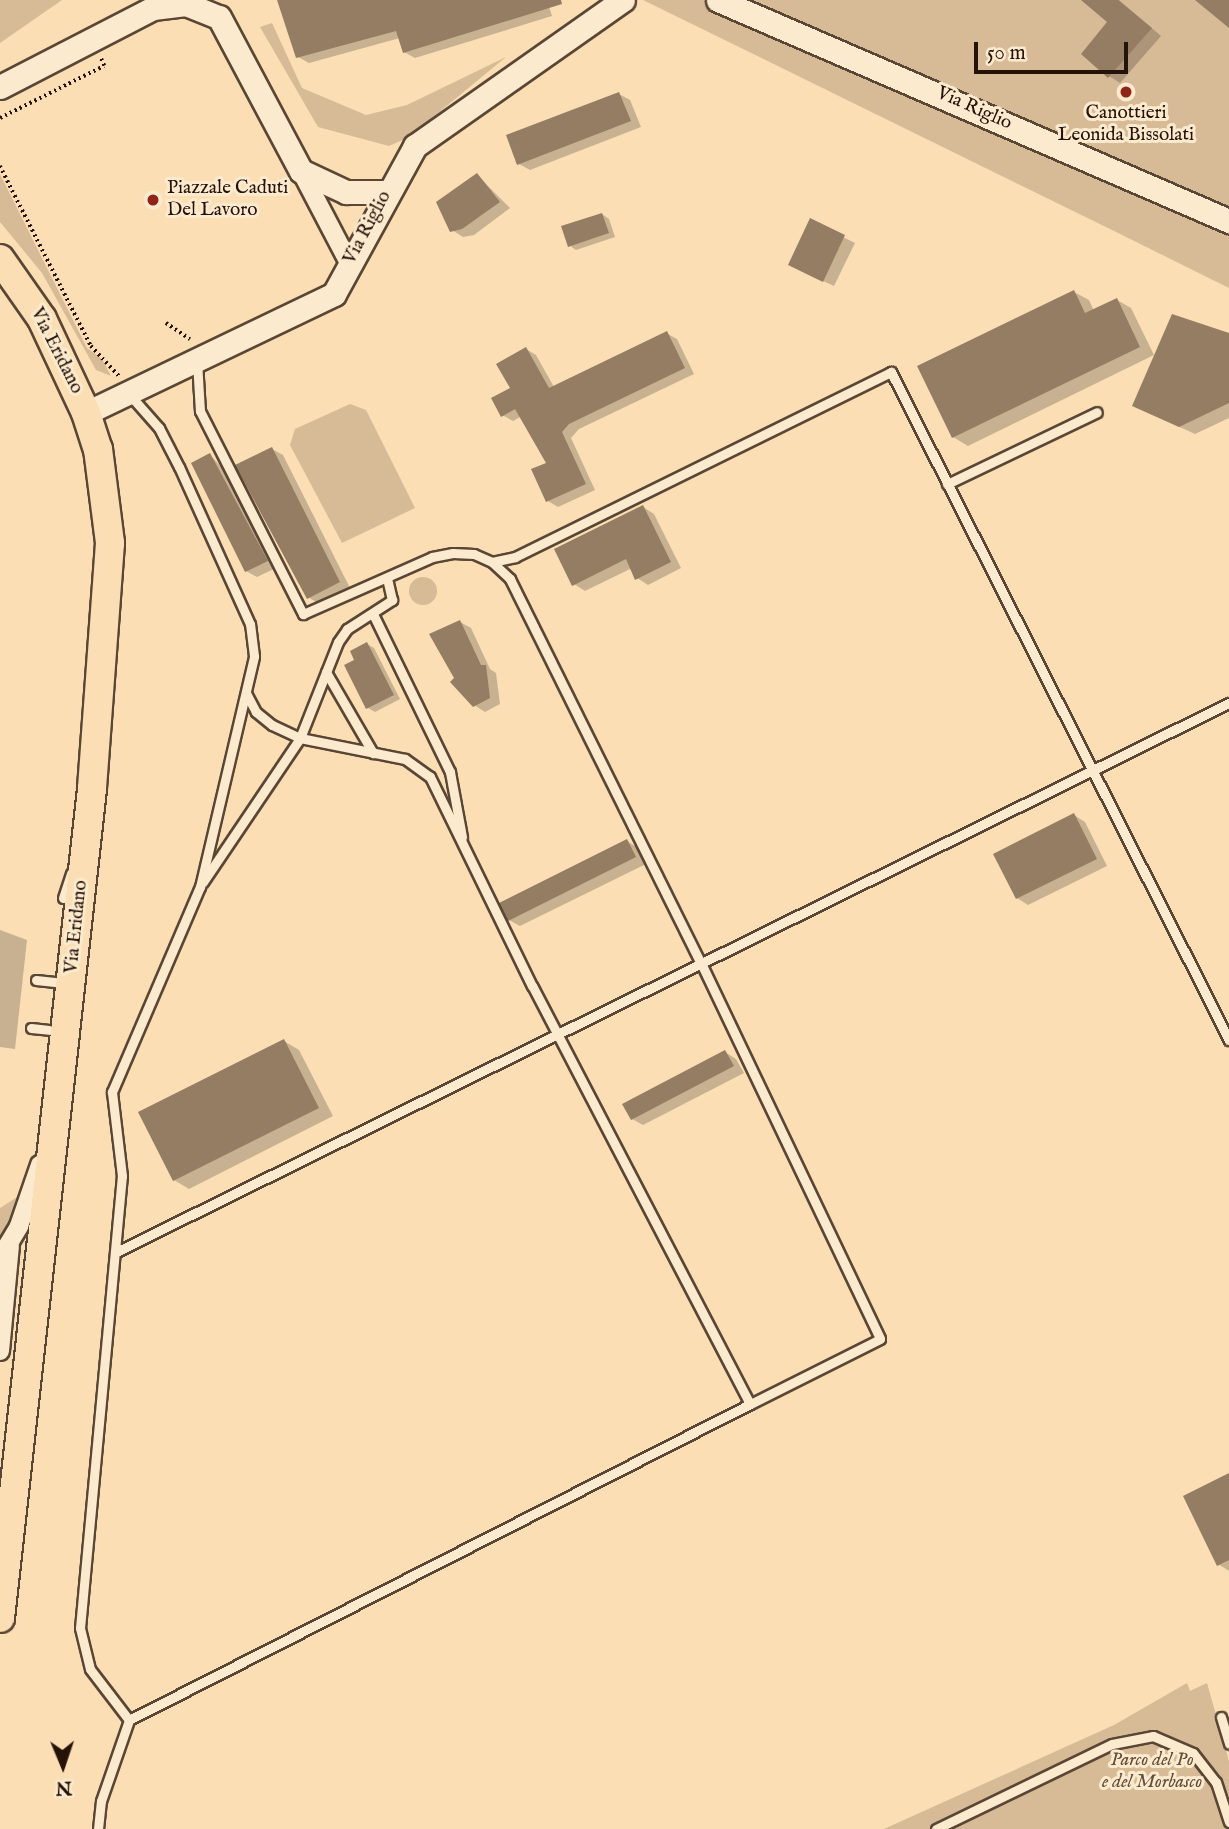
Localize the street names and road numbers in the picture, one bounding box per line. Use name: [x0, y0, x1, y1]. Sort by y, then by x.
street label: Via Riglio: [933, 82, 1015, 136]
street label: Via Riglio: [339, 187, 397, 269]
street label: Via Eridano: [25, 304, 87, 398]
street label: Via Eridano: [61, 879, 93, 975]

